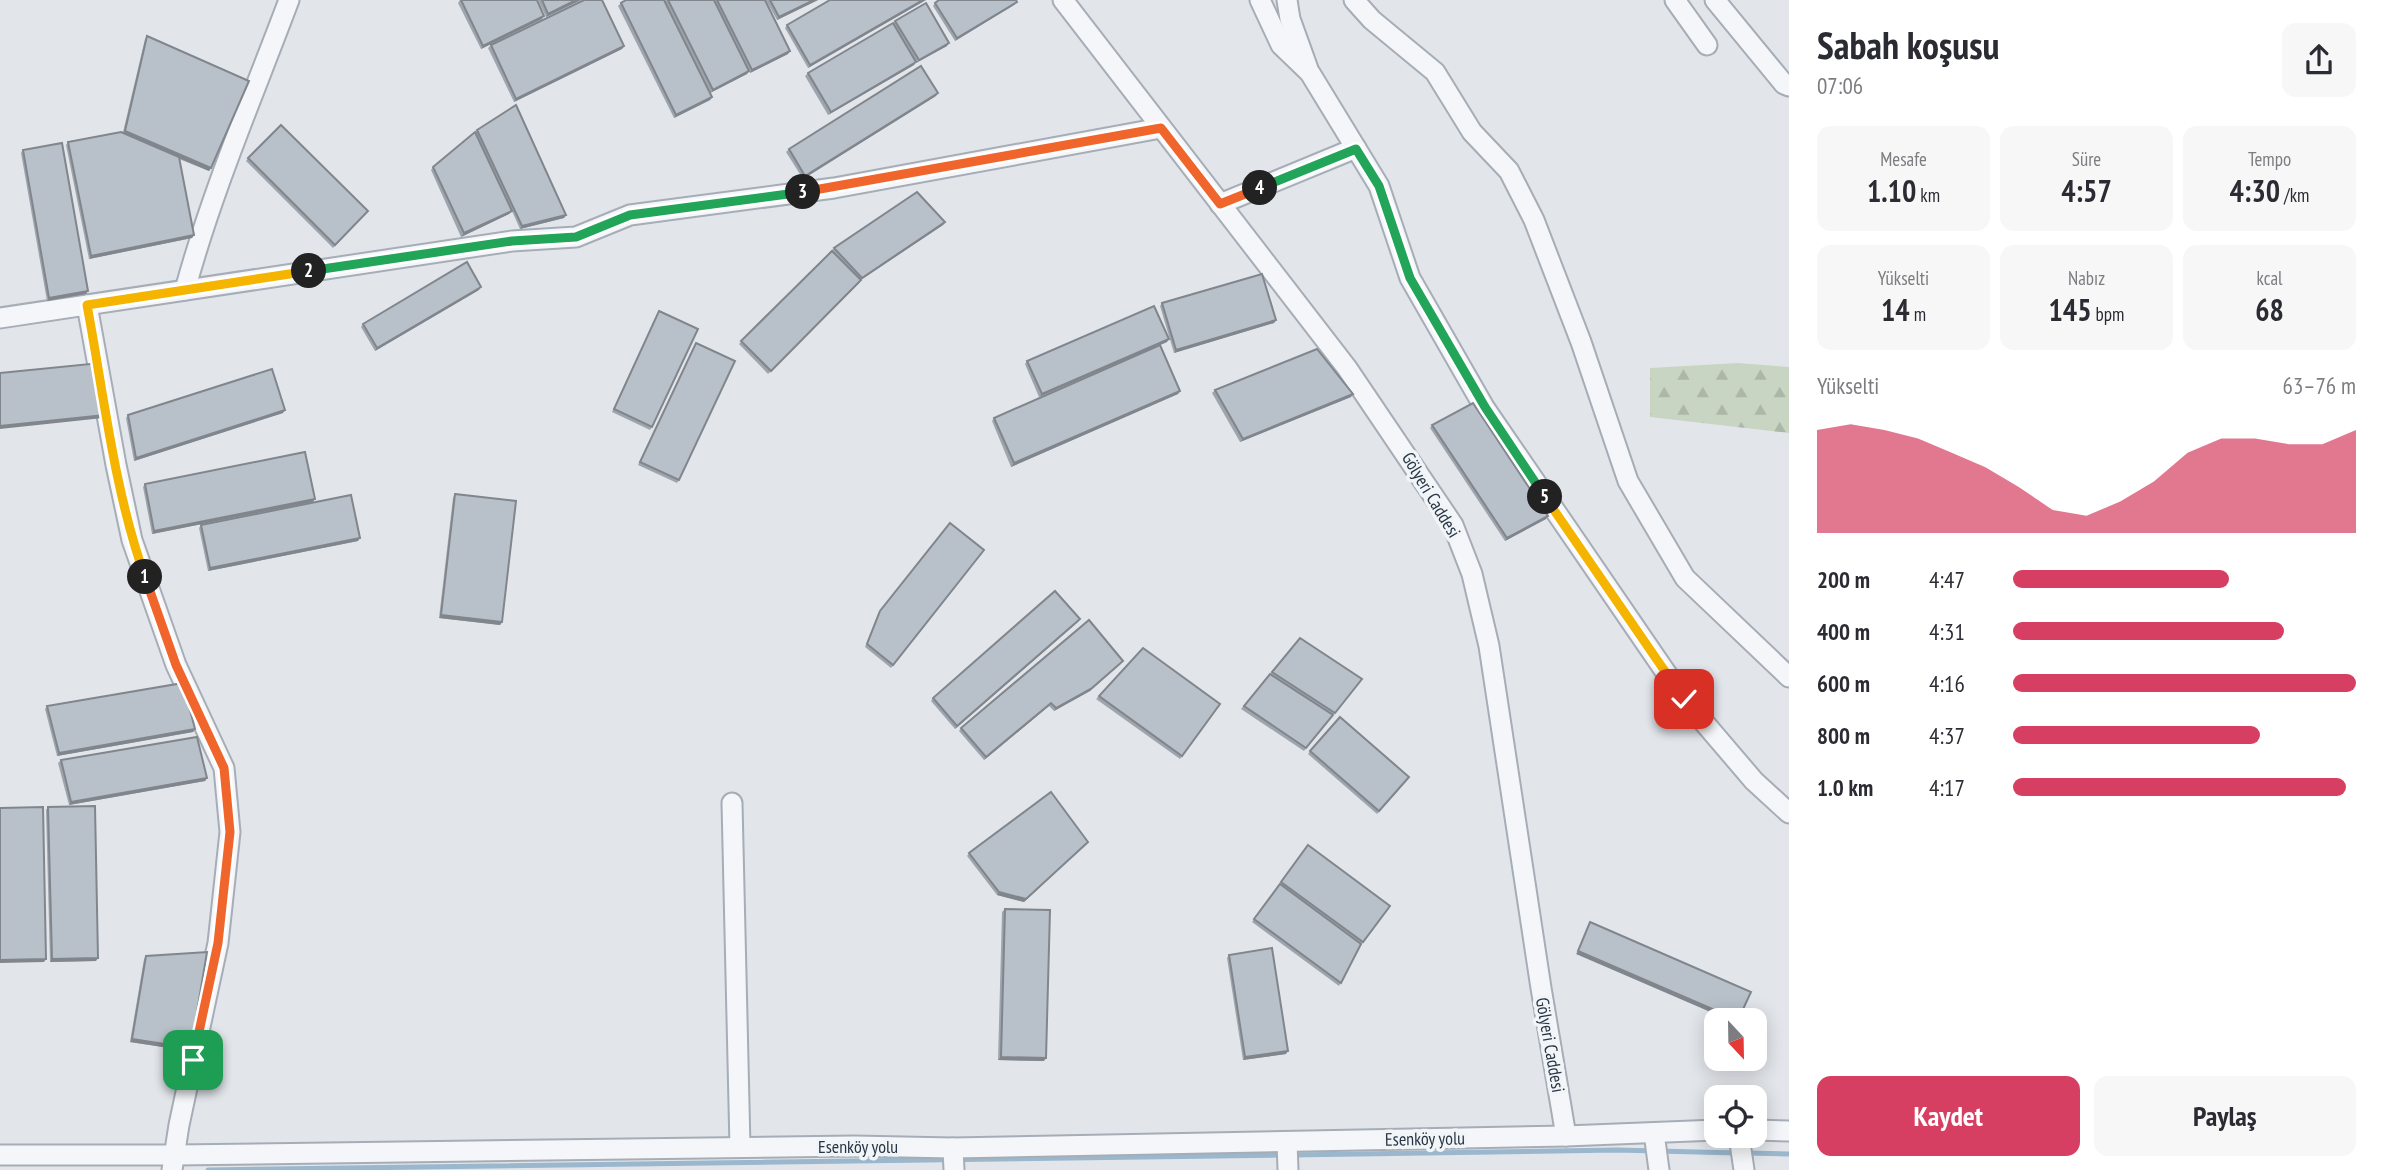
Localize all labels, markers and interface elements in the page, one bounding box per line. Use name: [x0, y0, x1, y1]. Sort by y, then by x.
text: Sabah koşusu: [1817, 20, 1999, 69]
button: share: [2282, 23, 2356, 97]
text: 07:06: [1817, 71, 1863, 100]
text: Mesafe: [1880, 147, 1927, 171]
text: Süre: [2072, 147, 2101, 171]
text: Tempo: [2248, 147, 2291, 171]
pin: 4: [1242, 170, 1278, 206]
text: 1.10: [1867, 171, 1916, 210]
text: 4:57: [2061, 171, 2112, 210]
text: 4:30: [2230, 171, 2280, 210]
pin: 3: [786, 174, 820, 210]
text: 4: [1255, 175, 1264, 199]
text: 3: [798, 179, 807, 203]
text: km: [1916, 183, 1940, 207]
text: /km: [2280, 183, 2309, 207]
pin: 2: [292, 254, 326, 288]
text: 2: [304, 258, 313, 282]
text: Yükselti: [1878, 266, 1929, 290]
text: Nabız: [2068, 266, 2105, 290]
text: kcal: [2257, 266, 2282, 290]
text: 14: [1881, 290, 1910, 329]
text: 145: [2049, 290, 2092, 329]
text: 68: [2255, 290, 2284, 329]
text: m: [1910, 302, 1926, 326]
text: bpm: [2092, 302, 2124, 326]
text: Yükselti: [1817, 371, 1879, 400]
text: 63–76 m: [2283, 371, 2356, 400]
street label: Gölyeri Caddesi: [1397, 448, 1466, 542]
pin: 5: [1528, 480, 1562, 514]
text: 5: [1540, 484, 1549, 508]
pin: 1: [128, 560, 162, 594]
text: 1: [140, 564, 149, 588]
text: 200 m: [1817, 565, 1870, 594]
text: 4:47: [1929, 565, 1965, 594]
text: 400 m: [1817, 617, 1870, 646]
text: 4:31: [1929, 617, 1965, 646]
pin: [1654, 669, 1714, 729]
text: 600 m: [1817, 669, 1870, 698]
text: 4:16: [1929, 669, 1965, 698]
icon: check: [1665, 680, 1703, 718]
text: 800 m: [1817, 721, 1870, 750]
text: 4:37: [1929, 721, 1965, 750]
text: 1.0 km: [1817, 773, 1873, 802]
text: 4:17: [1929, 773, 1965, 802]
street label: Gölyeri Caddesi: [1531, 996, 1570, 1094]
north arrow: [1704, 1008, 1768, 1071]
map controls: [1704, 1008, 1767, 1148]
pin: [163, 1030, 223, 1090]
icon: arrive: [174, 1041, 212, 1079]
button: Kaydet: [1817, 1076, 2080, 1156]
button: Paylaş: [2094, 1076, 2356, 1156]
button: locate: [1704, 1085, 1767, 1148]
street label: Esenköy yolu: [1385, 1126, 1465, 1151]
street label: Esenköy yolu: [818, 1135, 898, 1158]

